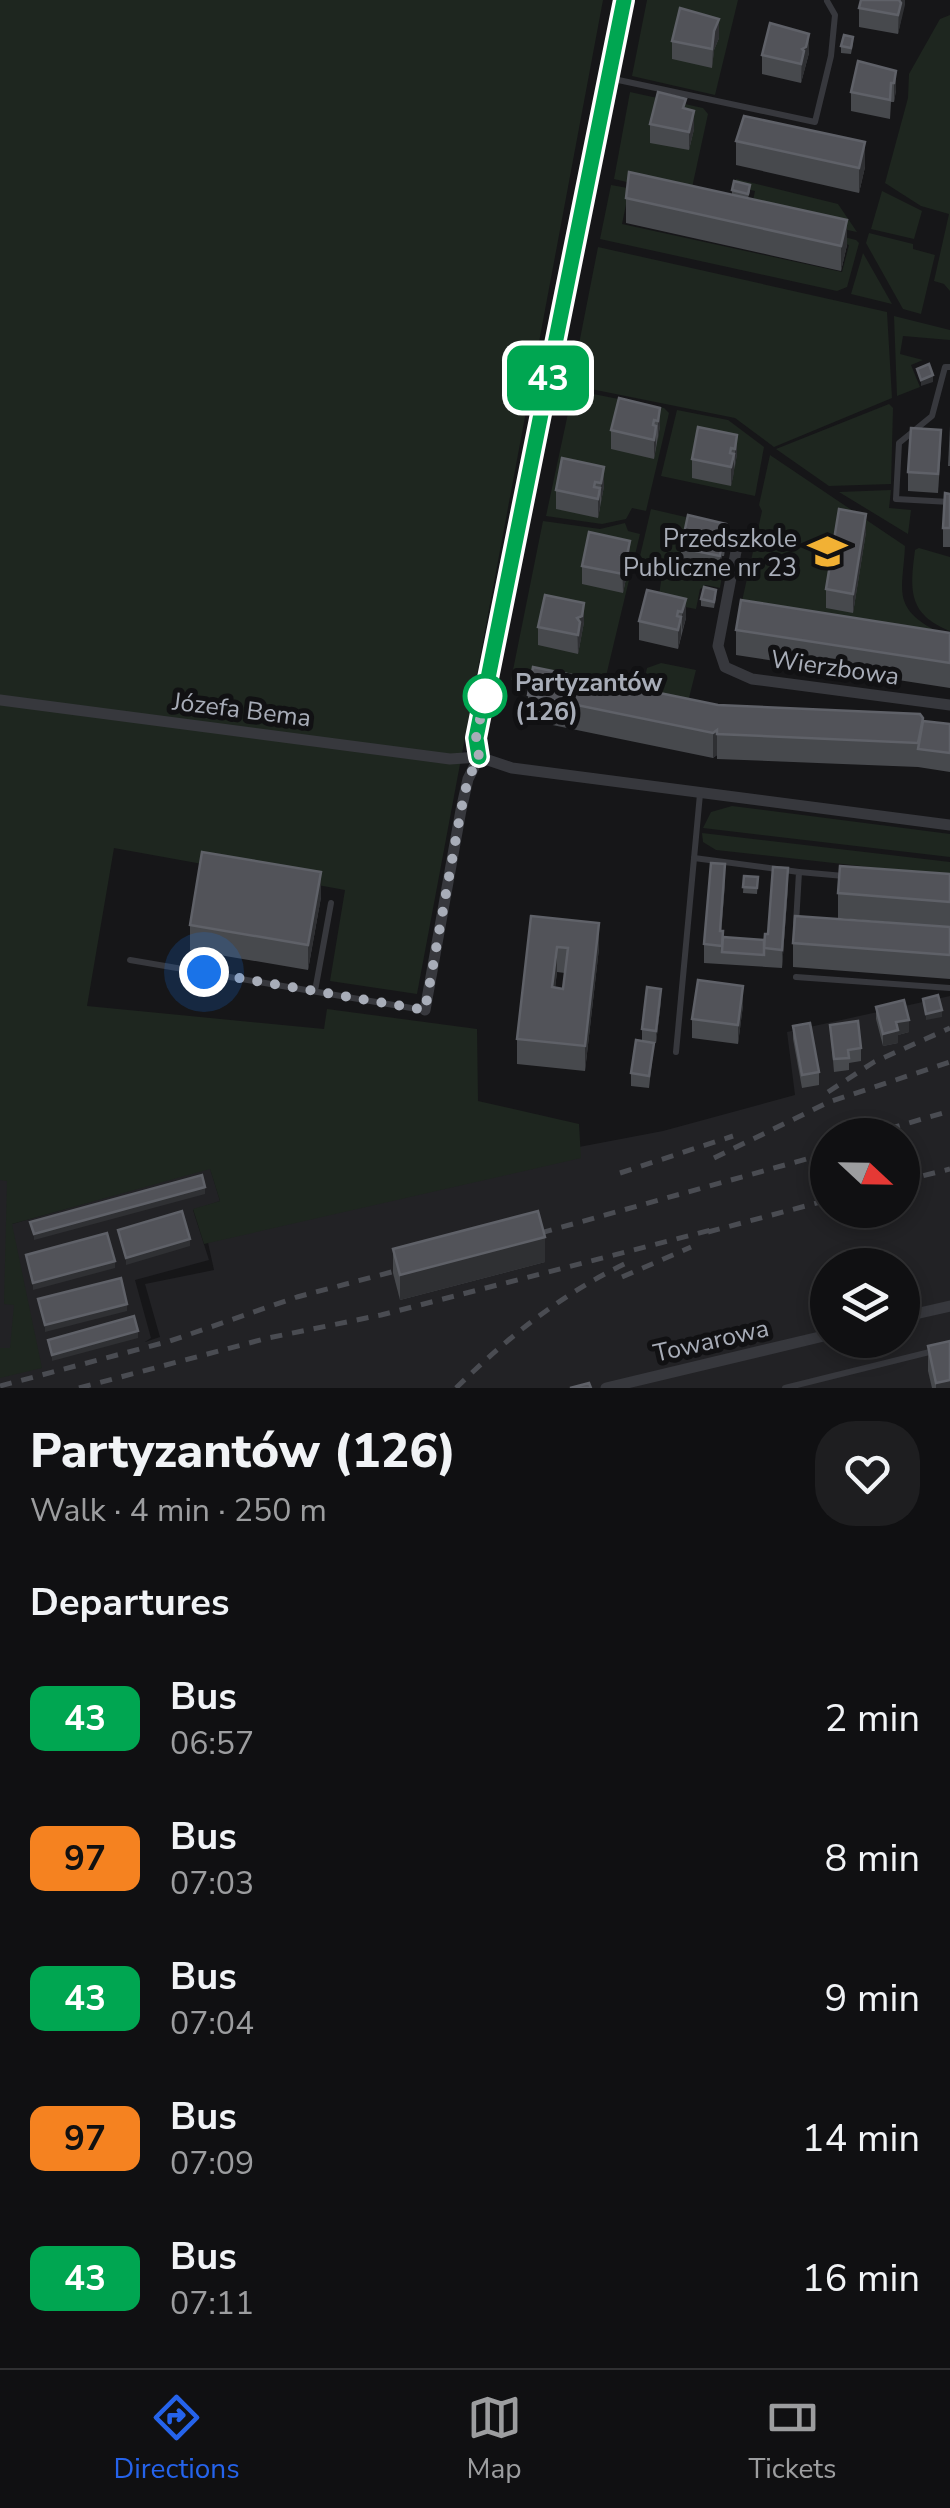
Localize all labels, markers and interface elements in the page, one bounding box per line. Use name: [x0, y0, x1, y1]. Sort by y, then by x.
line badge: 43: [503, 346, 593, 410]
text: 43: [527, 355, 569, 402]
place label: Przedszkole Publiczne nr 23: [623, 522, 797, 585]
school or university icon: Przedszkole Publiczne nr 23: [806, 531, 848, 573]
street label: Wierzbowa: [768, 642, 901, 694]
place label: Partyzantów (126): [515, 666, 663, 729]
marker: Partyzantów (126): [464, 675, 506, 717]
street label: Józefa Bema: [170, 685, 313, 735]
your location: [179, 947, 229, 997]
north arrow: [810, 1118, 920, 1228]
map controls: [810, 1118, 920, 1358]
button: layers: [810, 1248, 920, 1358]
street label: Towarowa: [650, 1311, 772, 1371]
text: Partyzantów (126): [30, 1418, 456, 1484]
button: heart: [815, 1421, 920, 1526]
text: Walk · 4 min · 250 m: [30, 1489, 327, 1532]
text: Departures: [30, 1577, 229, 1628]
text: Bus: [170, 1671, 237, 1722]
text: 2 min: [825, 1693, 920, 1744]
text: 43: [64, 1695, 106, 1742]
text: 06:57: [170, 1722, 254, 1765]
text: Bus: [170, 1811, 237, 1862]
text: 8 min: [825, 1833, 920, 1884]
text: 97: [64, 1835, 106, 1882]
text: 07:03: [170, 1862, 254, 1905]
text: Bus: [170, 1951, 237, 2002]
text: 9 min: [825, 1973, 920, 2024]
text: 43: [64, 1975, 106, 2022]
text: 07:04: [170, 2002, 254, 2045]
text: Bus: [170, 2091, 237, 2142]
text: 14 min: [802, 2113, 920, 2164]
text: 97: [64, 2115, 106, 2162]
text: 07:09: [170, 2142, 254, 2185]
text: Bus: [170, 2231, 237, 2282]
text: 16 min: [802, 2253, 920, 2304]
text: 43: [64, 2255, 106, 2302]
text: 07:11: [170, 2282, 254, 2325]
tab: Directions: [113, 2390, 240, 2488]
tab: Map: [467, 2390, 522, 2488]
tab: Tickets: [748, 2390, 837, 2488]

